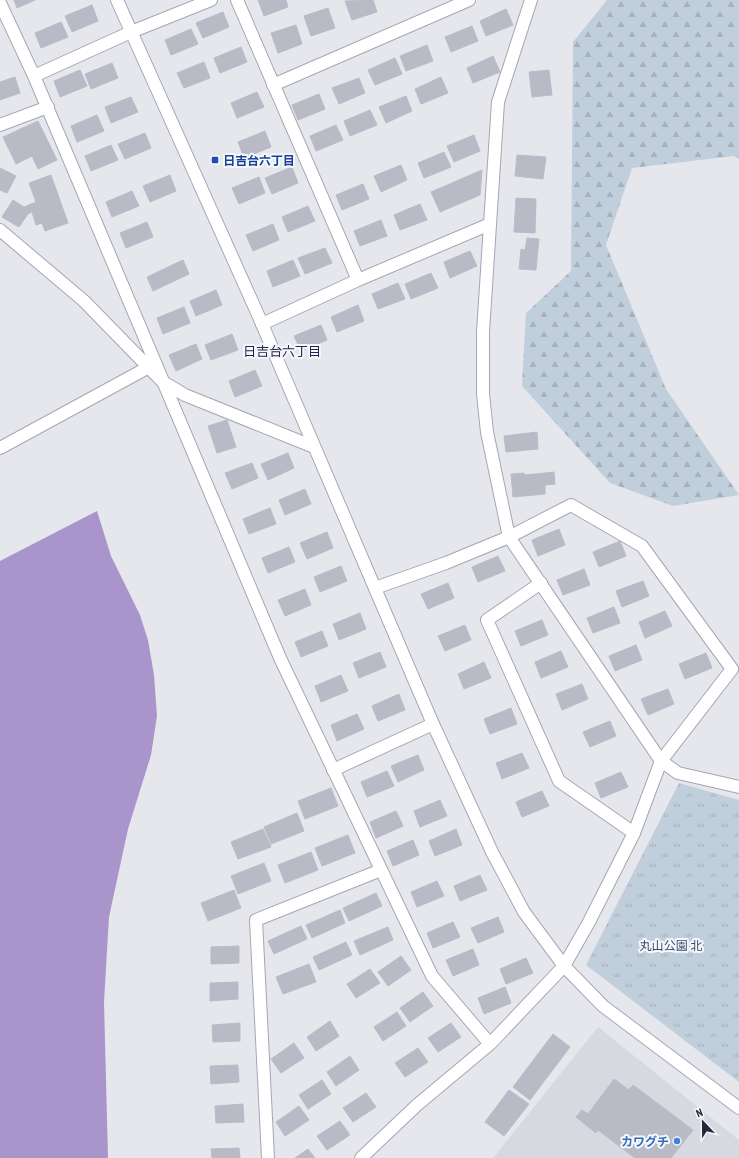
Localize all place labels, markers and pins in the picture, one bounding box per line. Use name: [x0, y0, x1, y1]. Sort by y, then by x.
place label: 日吉台六丁目: [223, 153, 295, 168]
marker: 日吉台六丁目: [210, 155, 220, 165]
place label: カワグチ: [621, 1134, 669, 1149]
marker: カワグチ: [672, 1136, 682, 1146]

